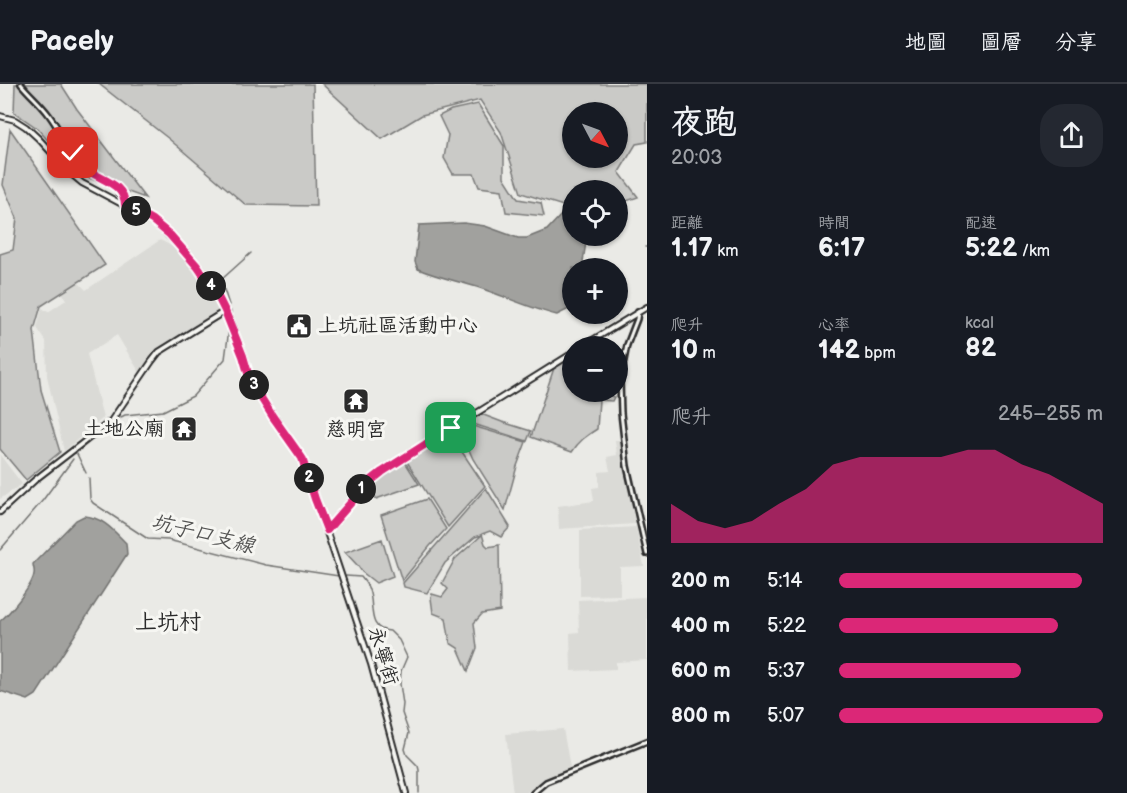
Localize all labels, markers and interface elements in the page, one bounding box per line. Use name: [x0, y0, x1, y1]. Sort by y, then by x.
text: Pacely: [30, 25, 114, 58]
text: 地圖: [905, 30, 947, 55]
text: 圖層: [980, 30, 1022, 55]
text: 分享: [1055, 30, 1097, 55]
north arrow: [562, 102, 628, 168]
map controls: [562, 102, 628, 402]
text: 夜跑: [671, 103, 737, 143]
button: share: [1040, 104, 1103, 167]
pin: [47, 127, 98, 178]
icon: check: [56, 136, 89, 169]
text: 20:03: [671, 146, 723, 170]
button: locate: [562, 180, 628, 246]
pin: 5: [121, 196, 151, 226]
text: 5: [131, 201, 141, 220]
text: 距離: [671, 214, 703, 233]
text: 時間: [818, 214, 850, 233]
text: 配速: [965, 214, 997, 233]
text: 1.17: [671, 233, 713, 264]
text: 6:17: [818, 233, 865, 264]
text: 5:22: [965, 233, 1017, 264]
text: km: [713, 242, 738, 261]
text: /km: [1017, 242, 1050, 261]
button: +: [562, 258, 628, 324]
pin: 4: [196, 271, 226, 301]
text: 4: [206, 276, 216, 295]
public building icon: 上坑社區活動中心: [284, 311, 314, 341]
place label: 上坑社區活動中心: [318, 314, 478, 338]
text: kcal: [965, 314, 994, 333]
text: 爬升: [671, 316, 703, 335]
text: 心率: [818, 316, 850, 335]
text: 82: [965, 333, 996, 364]
text: 10: [671, 335, 698, 366]
text: 142: [818, 335, 860, 366]
button: −: [562, 336, 628, 402]
text: m: [698, 344, 716, 363]
text: bpm: [860, 344, 896, 363]
pin: 3: [239, 370, 269, 400]
text: 3: [249, 375, 259, 394]
temple icon: 慈明宮: [341, 386, 371, 416]
pin: [425, 402, 476, 453]
text: 245–255 m: [998, 402, 1103, 426]
text: 爬升: [671, 405, 711, 429]
icon: arrive: [434, 411, 467, 444]
temple icon: 土地公廟: [169, 414, 199, 444]
place label: 土地公廟: [84, 417, 164, 441]
place label: 慈明宮: [326, 418, 386, 442]
pin: 2: [294, 463, 324, 493]
text: 2: [304, 468, 314, 487]
pin: 1: [346, 474, 376, 504]
text: 1: [358, 479, 364, 498]
water label: 坑子口支線: [149, 509, 258, 559]
text: 200 m: [671, 569, 730, 593]
text: 5:14: [767, 569, 802, 593]
district label: 上坑村: [135, 609, 201, 636]
text: 400 m: [671, 614, 730, 638]
text: 5:22: [767, 614, 806, 638]
street label: 永寧街: [363, 624, 403, 688]
text: 600 m: [671, 659, 731, 683]
text: 5:37: [767, 659, 805, 683]
text: 800 m: [671, 704, 730, 728]
text: 5:07: [767, 704, 804, 728]

